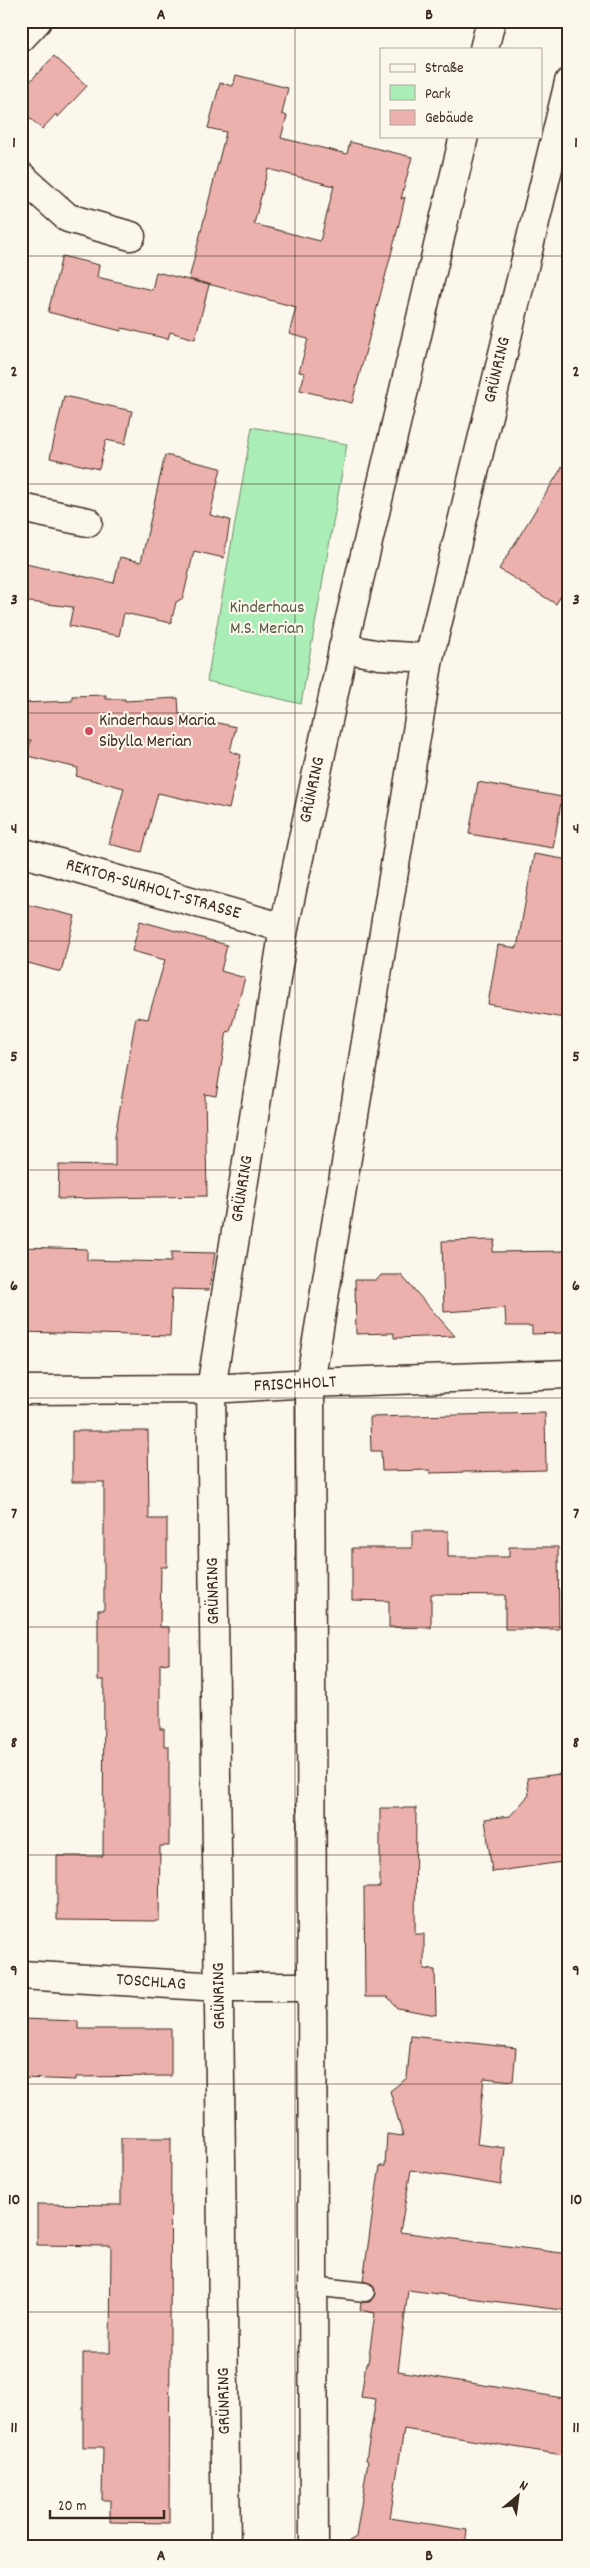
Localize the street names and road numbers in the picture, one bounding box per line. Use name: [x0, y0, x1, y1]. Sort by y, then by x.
street label: GRÜNRING: [478, 334, 518, 406]
street label: GRÜNRING: [294, 755, 332, 825]
street label: REKTOR-SURHOLT-STRASSE: [62, 853, 244, 927]
street label: GRÜNRING: [225, 1154, 261, 1224]
street label: FRISCHHOLT: [253, 1370, 337, 1400]
street label: GRÜNRING: [201, 1557, 227, 1625]
street label: GRÜNRING: [207, 1962, 233, 2030]
street label: TOSCHLAG: [115, 1968, 187, 1998]
street label: GRÜNRING: [212, 2367, 238, 2435]

